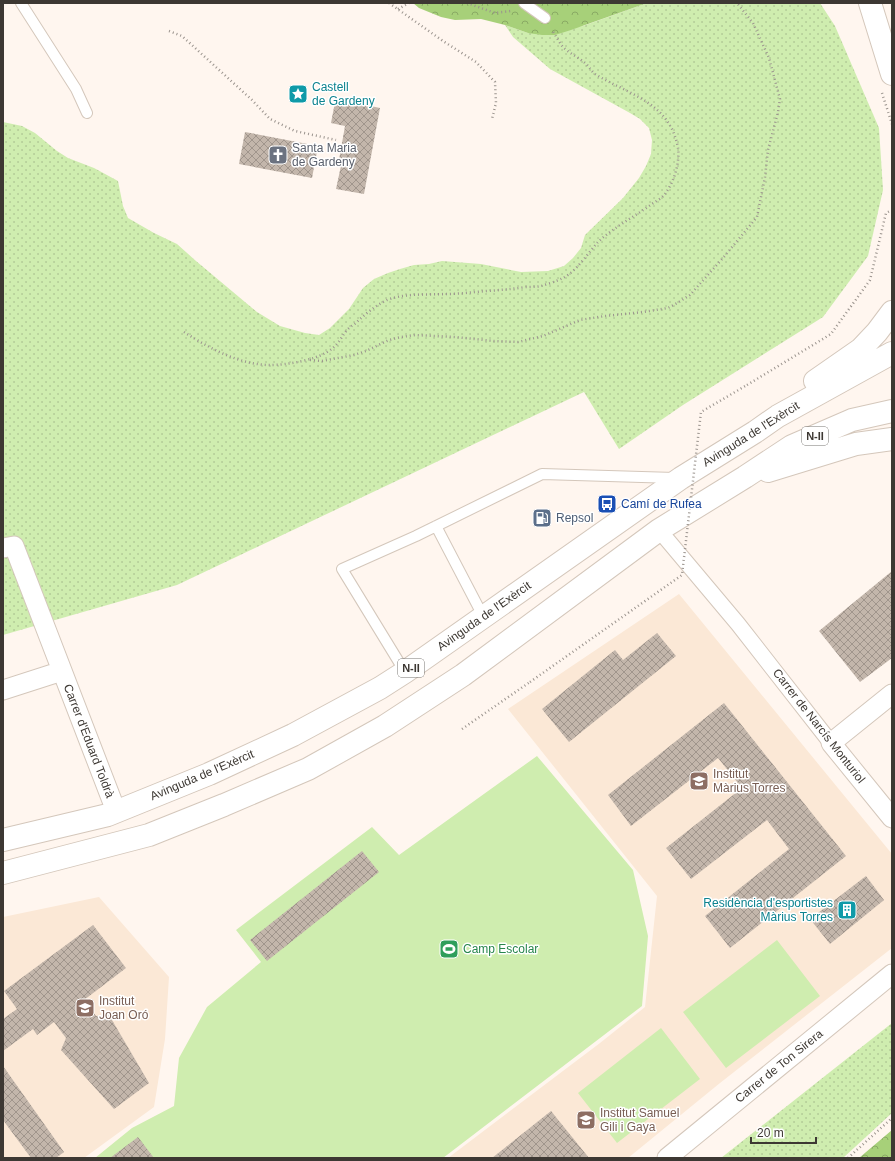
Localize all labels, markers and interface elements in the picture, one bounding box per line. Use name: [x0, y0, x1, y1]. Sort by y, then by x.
place label: Castell de Gardeny: [312, 80, 375, 108]
place icon: Castell de Gardeny: [287, 83, 309, 105]
place label: Santa Maria de Gardeny: [292, 141, 357, 169]
church icon: Santa Maria de Gardeny: [267, 144, 289, 166]
street label: Avinguda de l'Exèrcit: [700, 398, 803, 469]
road number: N-II: [802, 427, 828, 445]
bus stop icon: Camí de Rufea: [596, 493, 618, 515]
place label: Camí de Rufea: [621, 497, 702, 511]
fuel station icon: Repsol: [531, 507, 553, 529]
place label: Repsol: [556, 511, 593, 525]
street label: Avinguda de l'Exèrcit: [434, 578, 534, 654]
road number: N-II: [398, 659, 424, 677]
street label: Carrer de Narcís Monturiol: [770, 666, 868, 786]
street label: Carrer d'Eduard Toldrà: [61, 682, 117, 800]
street label: Avinguda de l'Exèrcit: [148, 747, 257, 803]
place label: Institut Màrius Torres: [713, 767, 785, 795]
school or university icon: Institut Màrius Torres: [688, 770, 710, 792]
place label: Residència d'esportistes Màrius Torres: [703, 896, 833, 924]
building icon: Residència d'esportistes Màrius Torres: [836, 899, 858, 921]
sports icon: Camp Escolar: [438, 938, 460, 960]
place label: Camp Escolar: [463, 942, 538, 956]
place label: Institut Joan Oró: [99, 994, 149, 1022]
school or university icon: Institut Joan Oró: [74, 997, 96, 1019]
street label: Carrer de Ton Sirera: [732, 1026, 826, 1106]
place label: Institut Samuel Gili i Gaya: [600, 1106, 679, 1134]
school or university icon: Institut Samuel Gili i Gaya: [575, 1109, 597, 1131]
scale bar: [751, 1119, 816, 1145]
text: 20 m: [757, 1126, 784, 1140]

